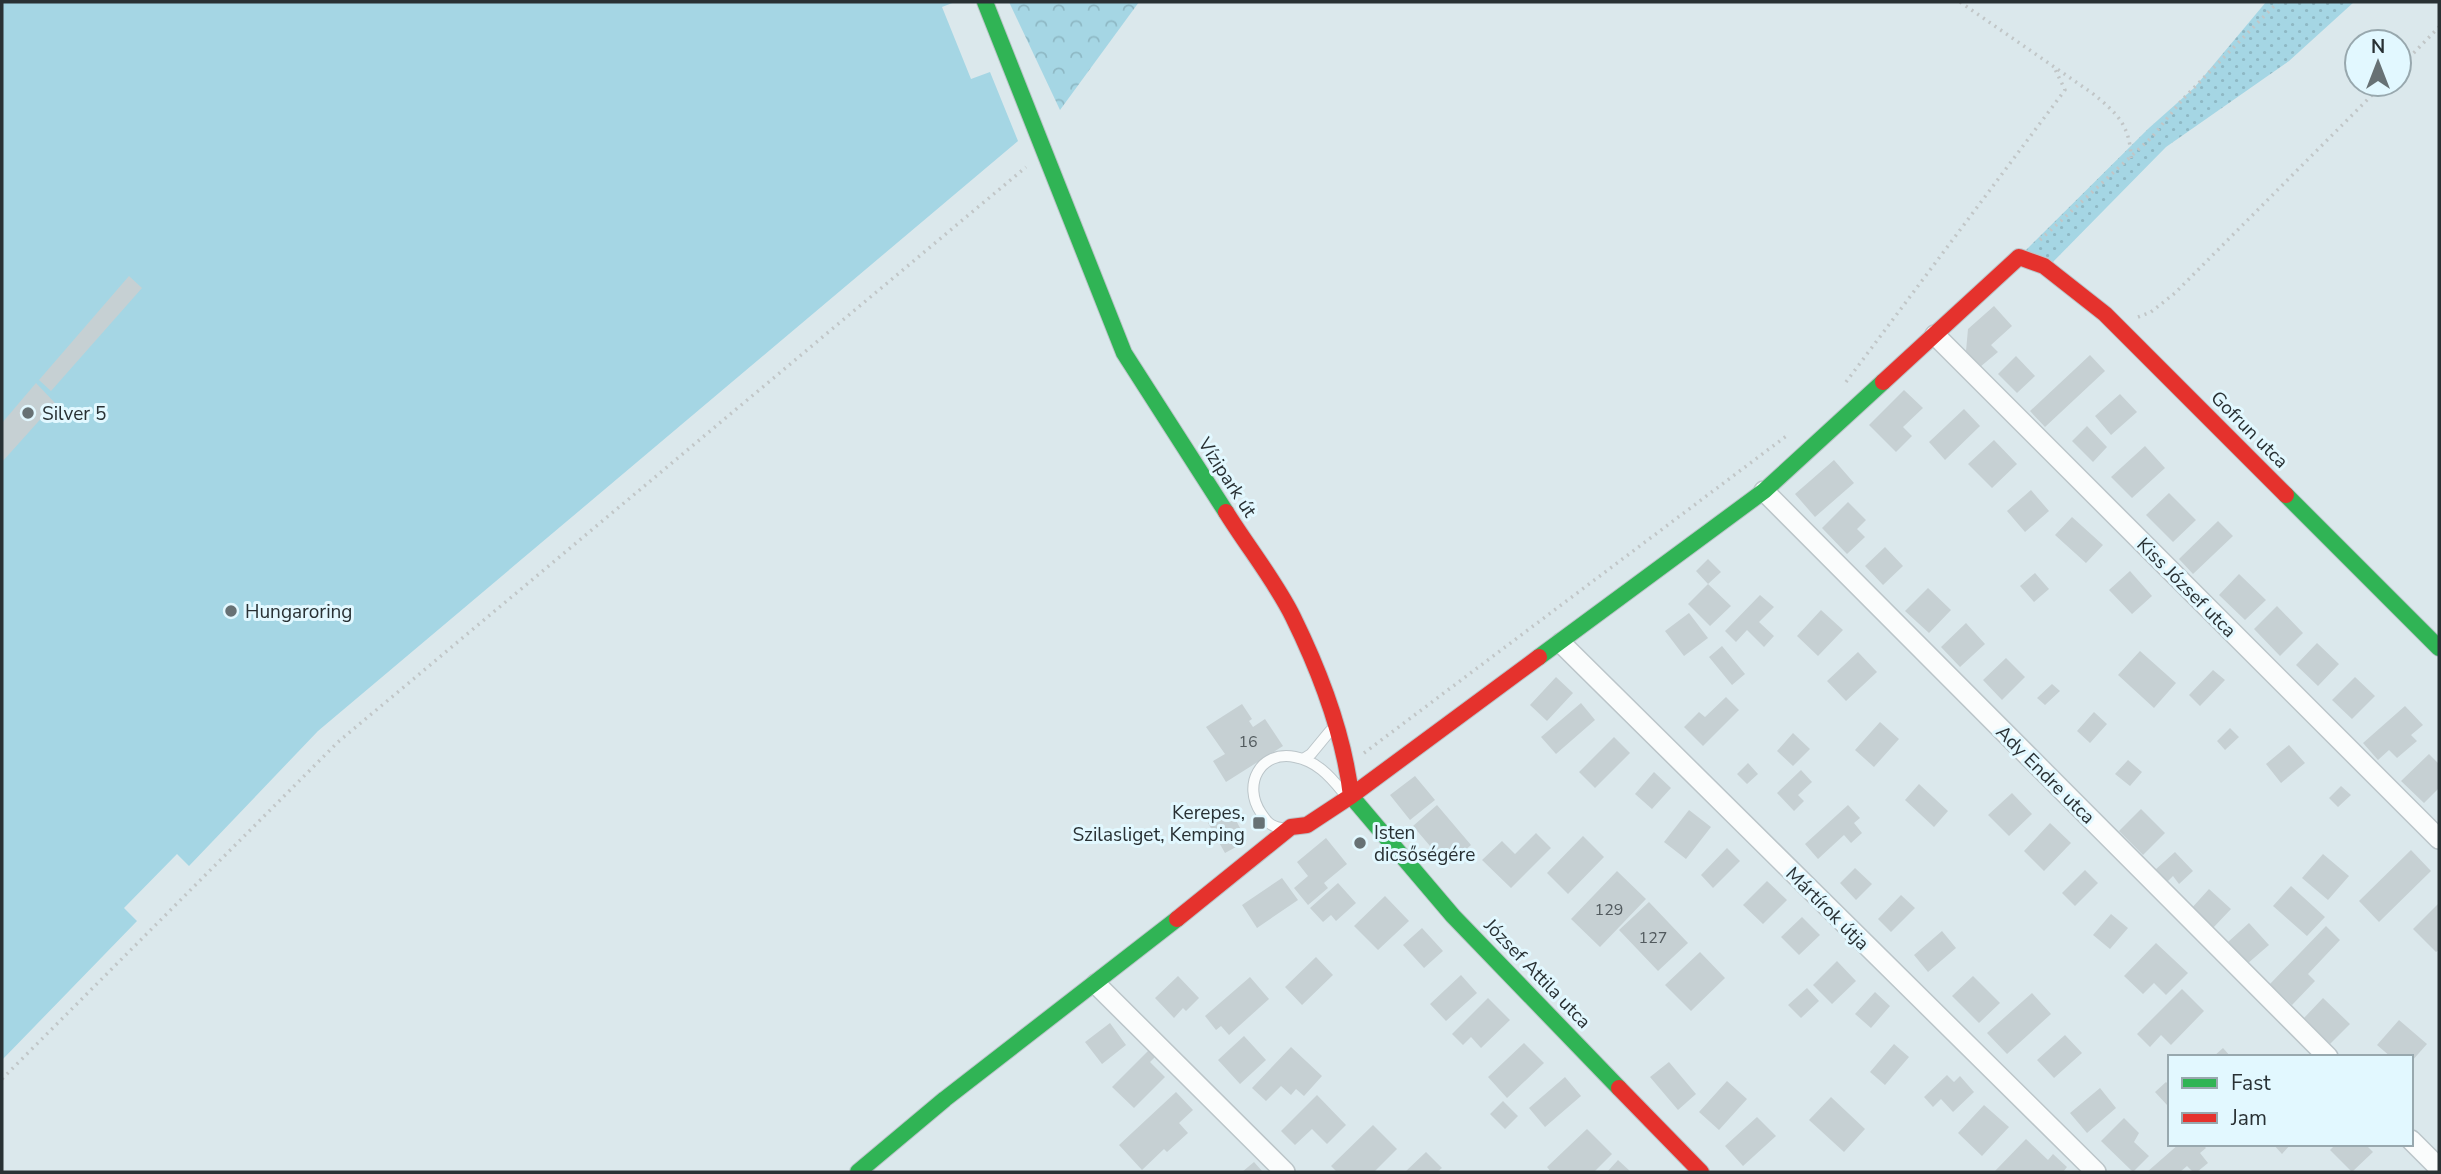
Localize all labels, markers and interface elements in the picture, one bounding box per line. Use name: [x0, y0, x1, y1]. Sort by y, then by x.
north arrow: [2343, 28, 2413, 98]
text: N: [2371, 34, 2385, 60]
street label: Gofrun utca: [2205, 385, 2294, 474]
place label: Silver 5: [42, 401, 106, 427]
marker: Silver 5: [20, 405, 36, 421]
street label: Vízipark út: [1191, 432, 1263, 523]
street label: Kiss József utca: [2131, 532, 2242, 643]
place label: Hungaroring: [245, 599, 353, 625]
marker: Hungaroring: [223, 603, 239, 619]
street label: Ady Endre utca: [1990, 720, 2100, 830]
house number: 16: [1238, 731, 1258, 753]
place label: Kerepes, Szilasliget, Kemping: [1072, 800, 1245, 848]
marker: Kerepes, Szilasliget, Kemping: [1251, 815, 1267, 831]
place label: Isten dicsőségére: [1374, 820, 1475, 868]
marker: Isten dicsőségére: [1352, 835, 1368, 851]
street label: Mártírok útja: [1780, 861, 1875, 956]
house number: 129: [1595, 899, 1623, 921]
street label: József Attila utca: [1477, 912, 1596, 1034]
house number: 127: [1639, 927, 1667, 949]
legend: [2168, 1055, 2413, 1146]
text: Fast: [2231, 1069, 2271, 1097]
text: Jam: [2230, 1104, 2267, 1132]

